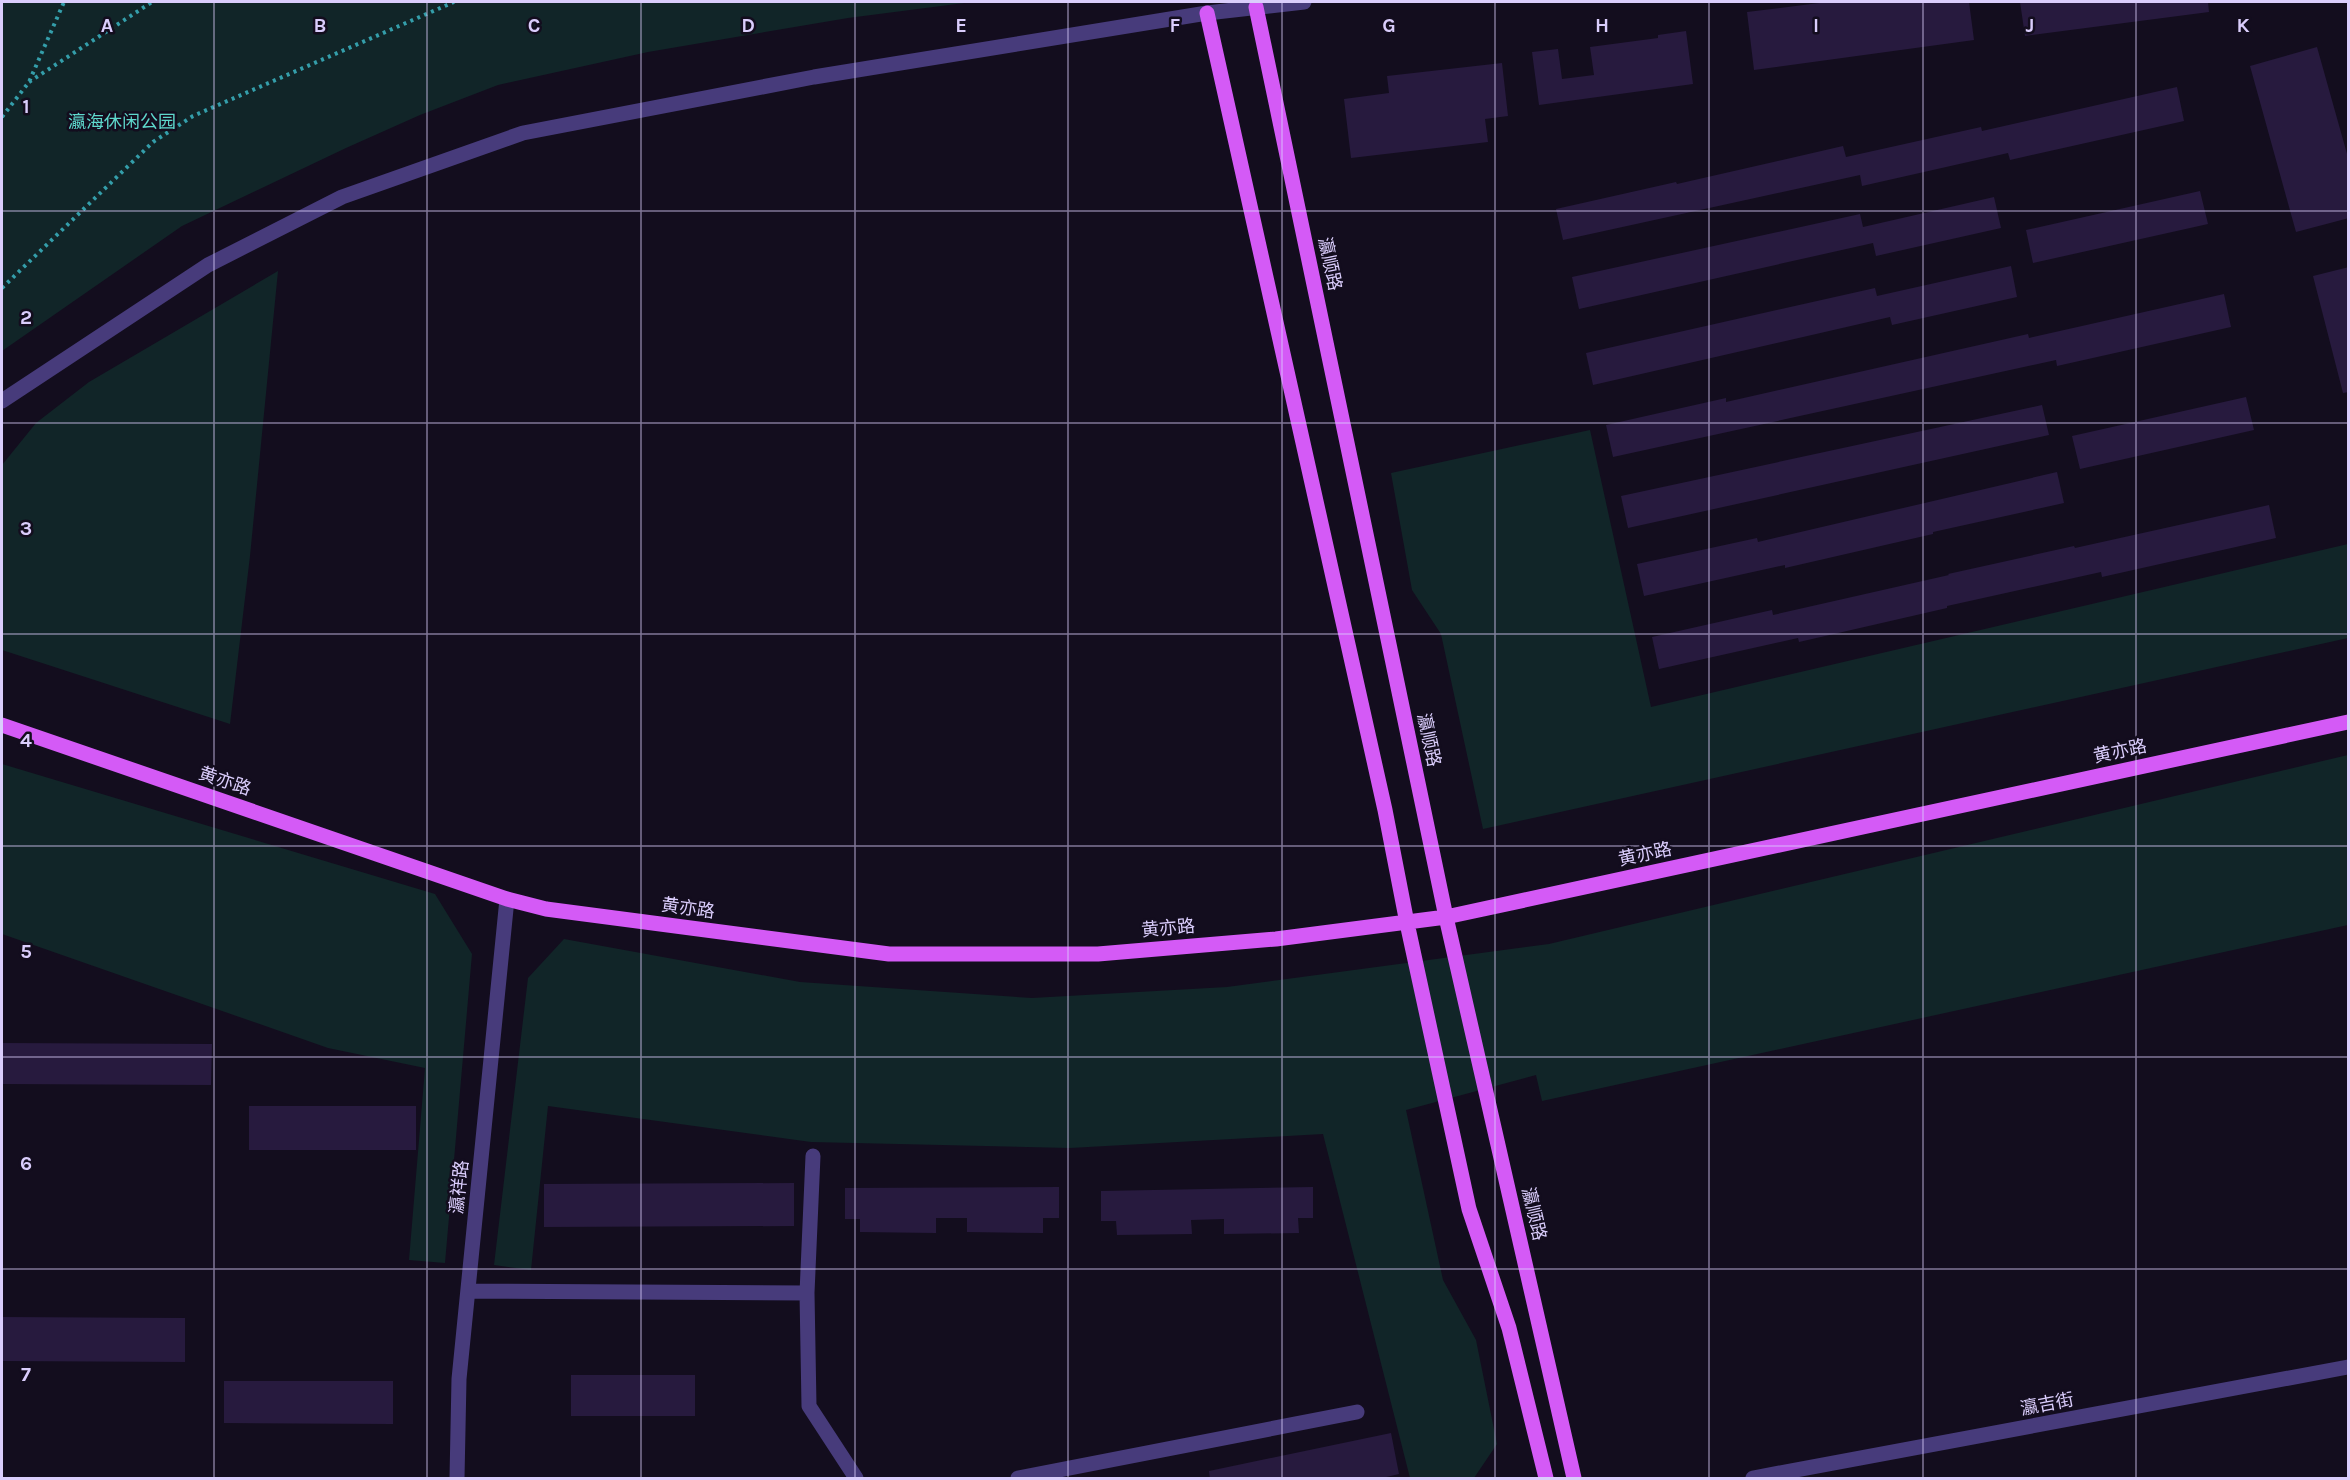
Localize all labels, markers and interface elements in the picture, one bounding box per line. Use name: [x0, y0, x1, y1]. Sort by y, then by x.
text: A: [101, 14, 114, 37]
text: B: [314, 14, 326, 37]
text: C: [528, 14, 540, 37]
text: D: [741, 14, 755, 37]
text: E: [955, 14, 967, 37]
text: F: [1170, 14, 1181, 37]
text: G: [1382, 14, 1396, 37]
text: H: [1595, 14, 1609, 37]
text: I: [1813, 14, 1819, 37]
text: J: [2026, 14, 2034, 37]
text: K: [2236, 14, 2250, 37]
text: 1: [22, 95, 30, 118]
park label: 瀛海休闲公园: [68, 111, 176, 133]
street label: 瀛顺路: [1314, 235, 1346, 293]
text: 2: [20, 306, 32, 329]
text: 3: [20, 517, 32, 540]
street label: 瀛顺路: [1413, 711, 1445, 769]
text: 4: [20, 729, 32, 752]
street label: 黄亦路: [2091, 735, 2149, 767]
street label: 黄亦路: [196, 762, 254, 800]
street label: 黄亦路: [1616, 838, 1674, 870]
street label: 黄亦路: [660, 893, 716, 923]
street label: 黄亦路: [1140, 915, 1196, 941]
text: 5: [20, 940, 32, 963]
text: 6: [20, 1152, 32, 1175]
street label: 瀛祥路: [445, 1159, 473, 1215]
street label: 瀛顺路: [1517, 1185, 1551, 1243]
text: 7: [21, 1363, 31, 1386]
street label: 瀛吉街: [2018, 1388, 2076, 1420]

